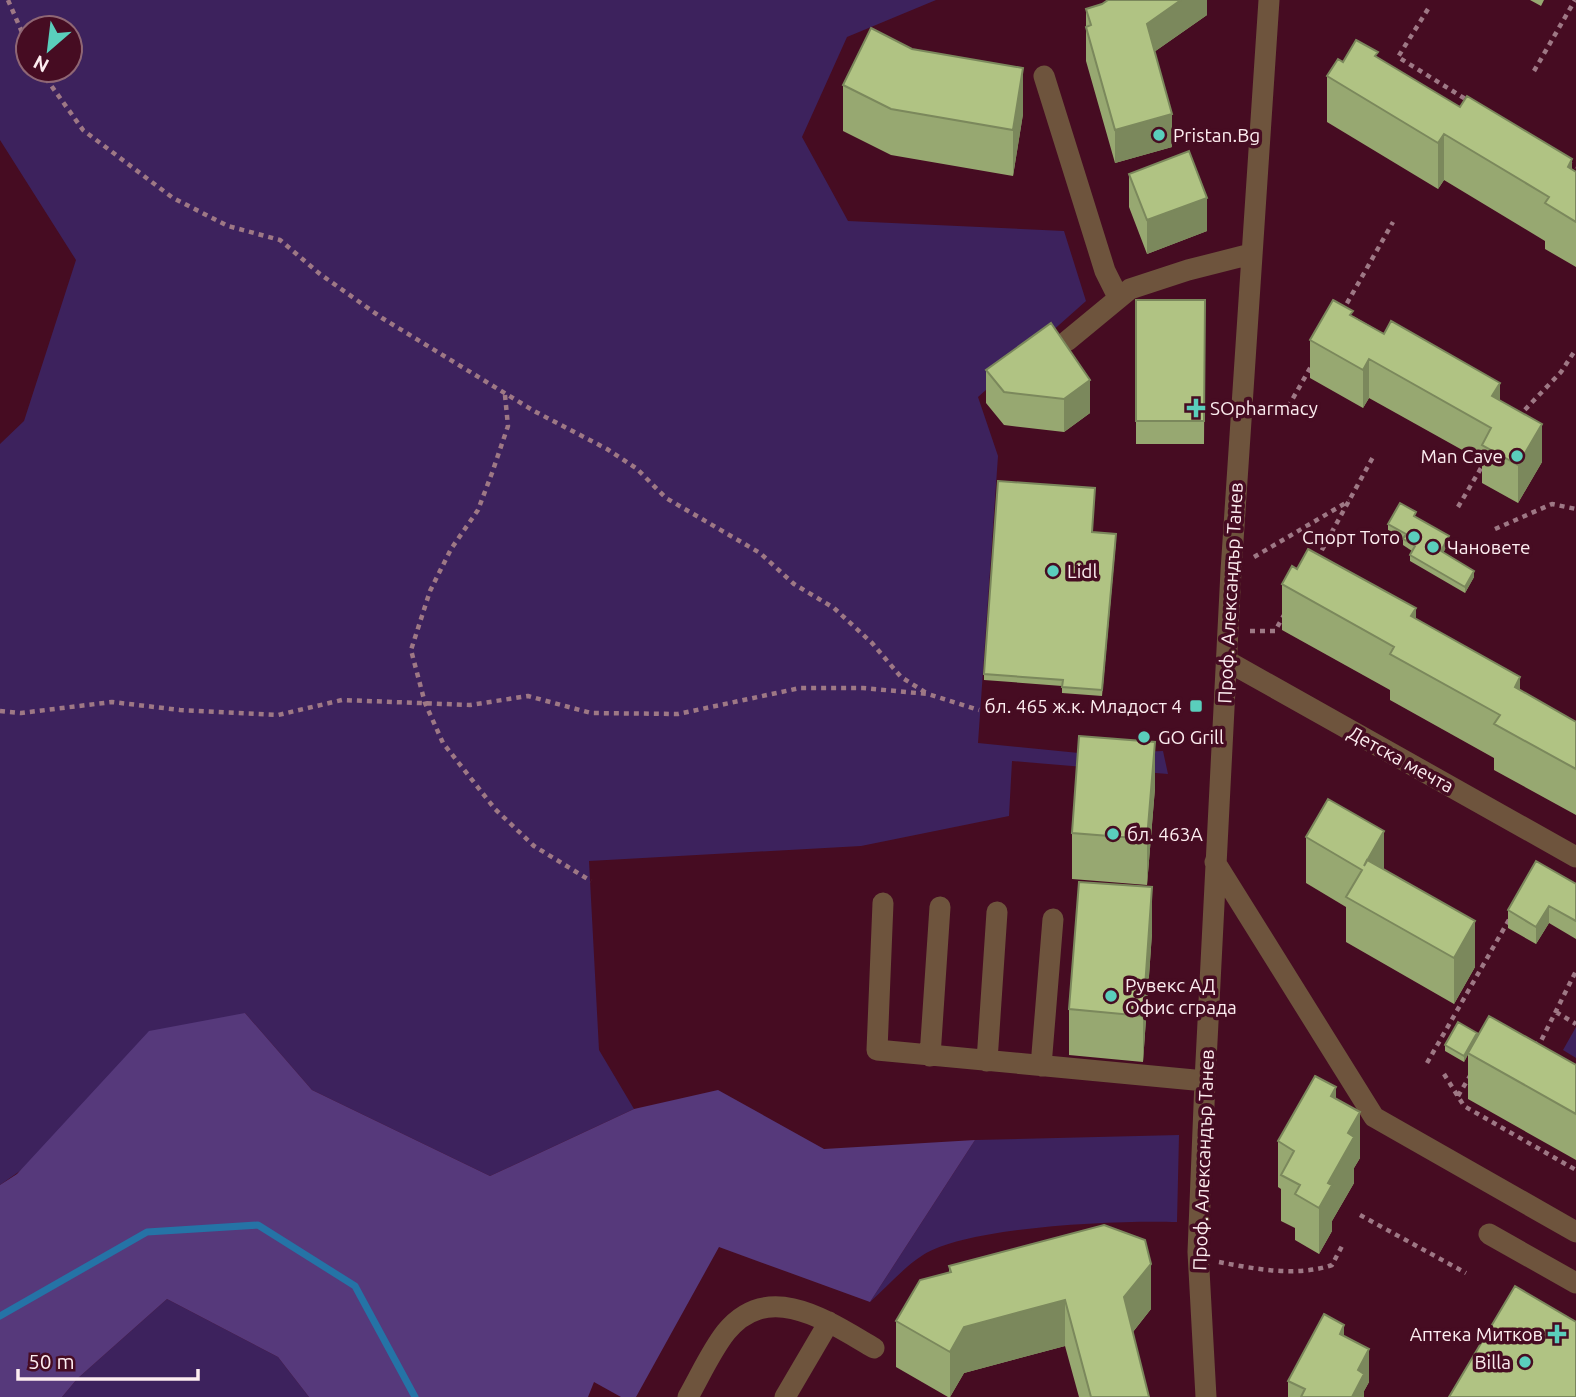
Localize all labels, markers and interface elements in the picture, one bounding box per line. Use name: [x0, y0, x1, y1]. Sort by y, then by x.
north arrow: [14, 14, 84, 84]
text: N: [30, 51, 52, 77]
place label: Pristan.Bg: [1173, 124, 1260, 146]
marker: Pristan.Bg: [1151, 127, 1167, 143]
place label: SOpharmacy: [1210, 397, 1318, 419]
marker: SOpharmacy: [1188, 400, 1204, 416]
place label: Man Cave: [1420, 445, 1503, 467]
marker: Man Cave: [1509, 448, 1525, 464]
street label: Проф. Александър Танев: [1213, 482, 1247, 704]
place label: Спорт Тото: [1302, 526, 1400, 548]
marker: Спорт Тото: [1406, 529, 1422, 545]
place label: Чановете: [1447, 536, 1531, 558]
marker: Чановете: [1425, 539, 1441, 555]
place label: Lidl: [1067, 560, 1097, 582]
marker: Lidl: [1045, 563, 1061, 579]
place label: бл. 465 ж.к. Младост 4: [984, 695, 1182, 717]
marker: бл. 465 ж.к. Младост 4: [1188, 698, 1204, 714]
street label: Детска мечта: [1344, 721, 1458, 797]
place label: GO Grill: [1158, 726, 1224, 748]
marker: GO Grill: [1136, 729, 1152, 745]
place label: бл. 463А: [1127, 823, 1203, 845]
marker: бл. 463А: [1105, 826, 1121, 842]
place label: Рувекс АД Офис сграда: [1125, 974, 1237, 1018]
marker: Рувекс АД Офис сграда: [1103, 988, 1119, 1004]
street label: Проф. Александър Танев: [1188, 1049, 1218, 1271]
place label: Аптека Митков: [1410, 1323, 1543, 1345]
marker: Аптека Митков: [1549, 1326, 1565, 1342]
scale bar: [18, 1338, 198, 1382]
text: 50 m: [28, 1349, 75, 1373]
place label: Billa: [1475, 1351, 1511, 1373]
marker: Billa: [1517, 1354, 1533, 1370]

